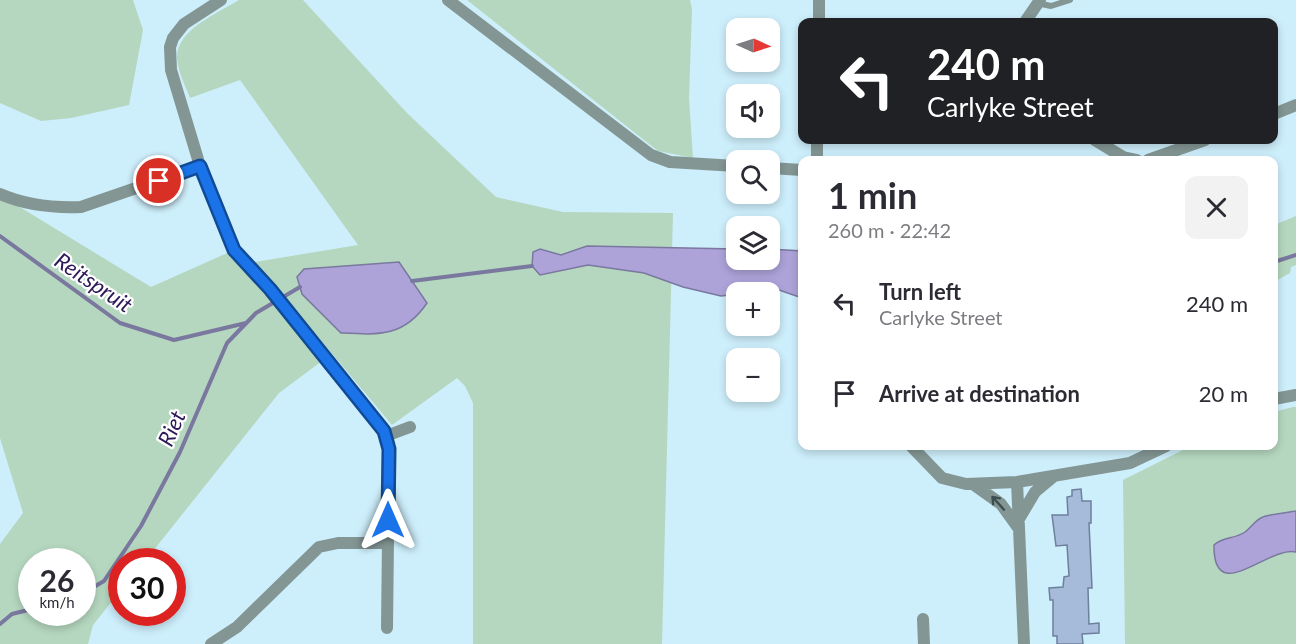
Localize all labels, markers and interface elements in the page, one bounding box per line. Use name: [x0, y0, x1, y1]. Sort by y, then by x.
north arrow: [726, 18, 780, 72]
map controls: [726, 18, 780, 402]
text: 240 m: [927, 39, 1045, 89]
icon: left: [828, 42, 906, 120]
button: sound: [726, 84, 780, 138]
text: Carlyke Street: [927, 90, 1094, 123]
button: search: [726, 150, 780, 204]
pin: [133, 155, 184, 206]
icon: arrive: [142, 164, 175, 197]
text: 1 min: [828, 173, 917, 217]
button: close: [1185, 176, 1248, 239]
button: layers: [726, 216, 780, 270]
text: 260 m · 22:42: [828, 218, 951, 242]
water label: Reitspruit: [50, 246, 138, 318]
text: Turn left: [879, 278, 961, 305]
button: +: [726, 282, 780, 336]
icon: left: [828, 287, 861, 320]
text: 240 m: [1186, 290, 1248, 317]
text: Carlyke Street: [879, 305, 1003, 329]
button: −: [726, 348, 780, 402]
icon: arrive: [828, 377, 861, 410]
text: Arrive at destination: [879, 380, 1080, 407]
text: 20 m: [1199, 380, 1248, 407]
water label: Riet: [151, 406, 191, 450]
position arrow: [356, 488, 420, 552]
one-way arrow: [991, 496, 1005, 511]
speed limit sign: 30: [108, 548, 186, 626]
text: 26: [40, 562, 74, 598]
text: km/h: [39, 593, 75, 611]

